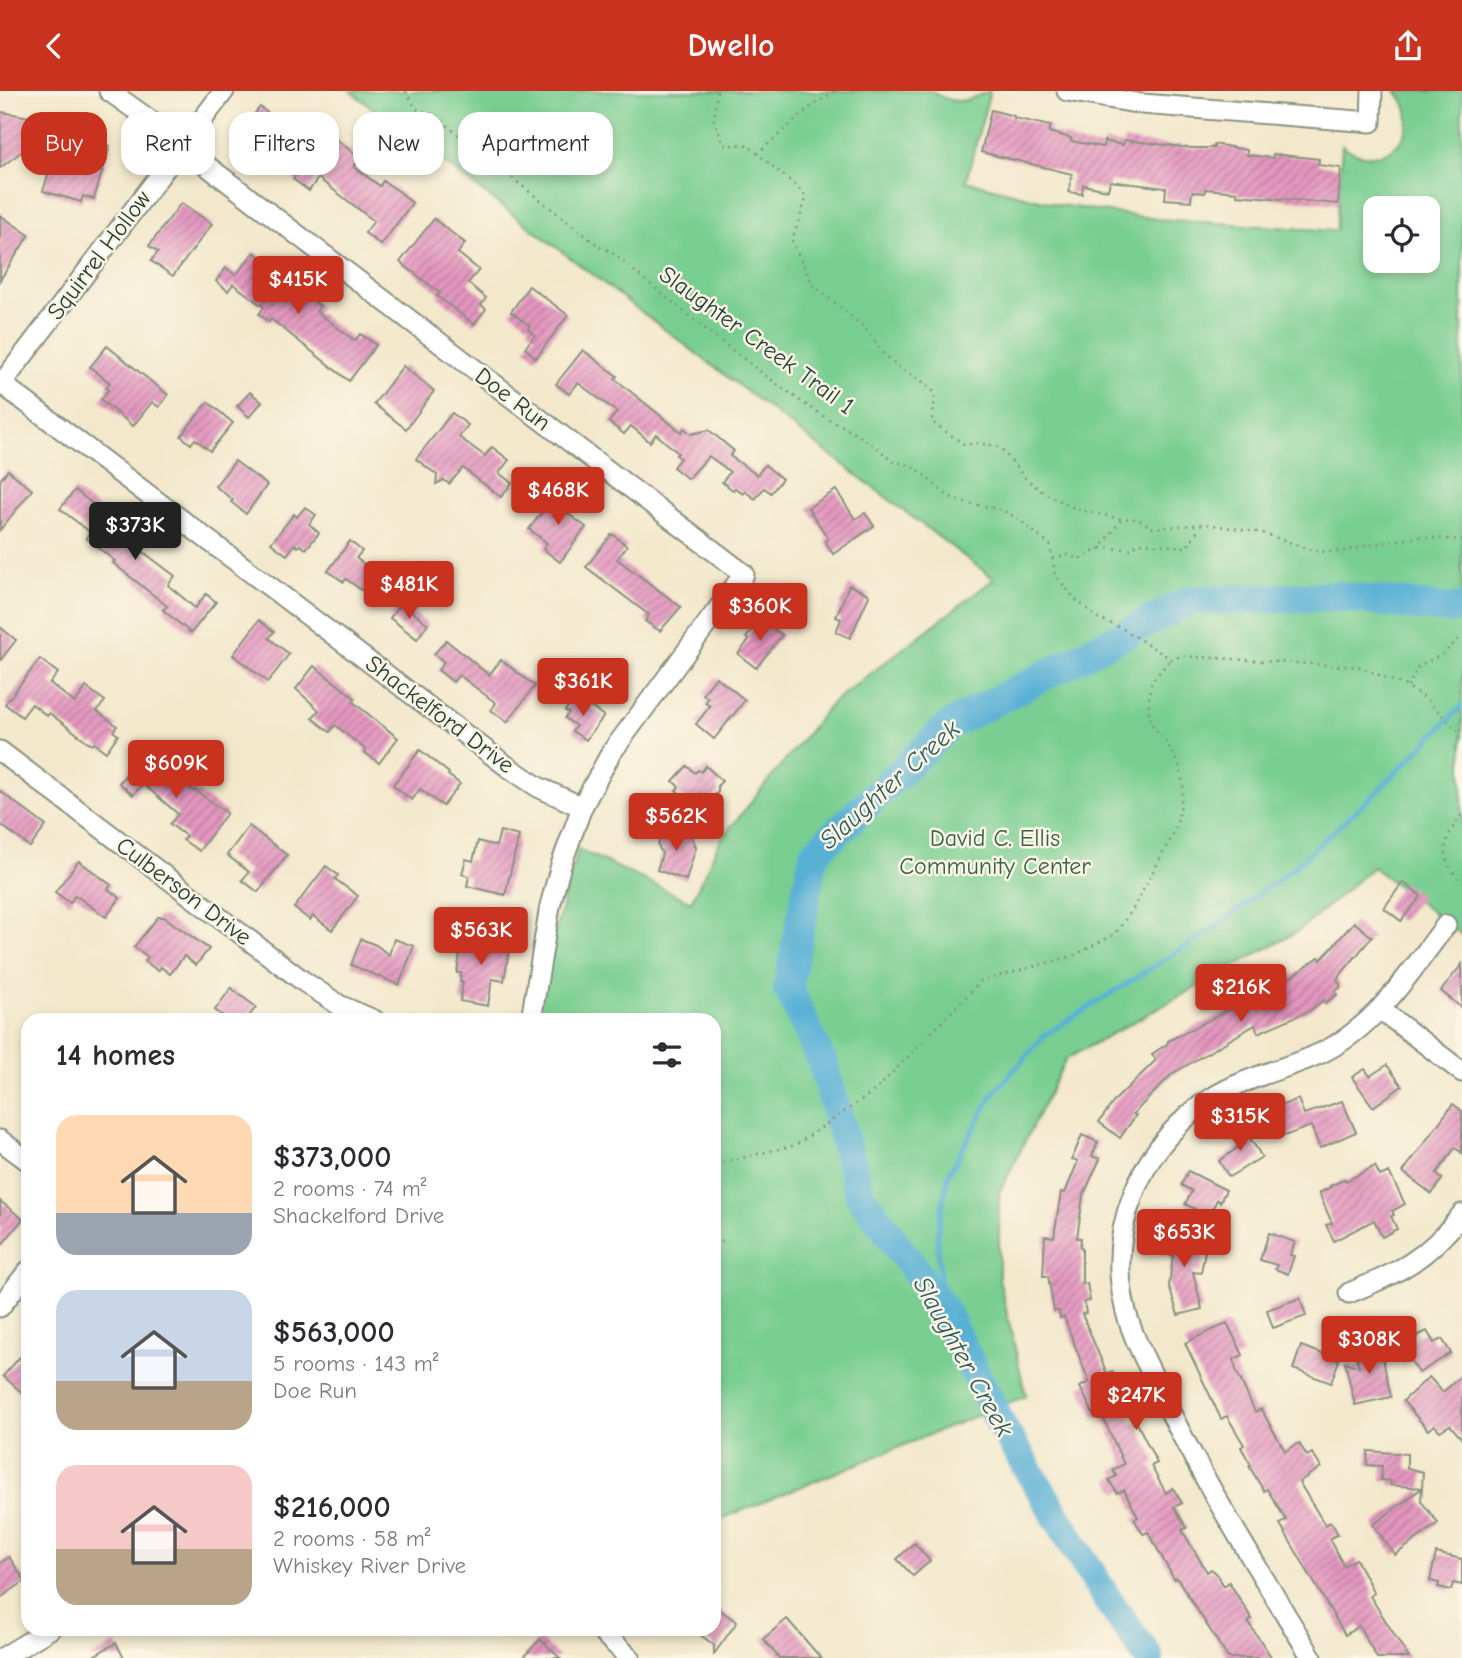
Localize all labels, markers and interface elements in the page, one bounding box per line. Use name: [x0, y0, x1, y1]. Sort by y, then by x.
icon: back: [35, 27, 73, 65]
text: Dwello: [687, 27, 775, 64]
icon: share: [1389, 27, 1427, 65]
chip: Buy: [21, 112, 107, 175]
chip: Rent: [121, 112, 215, 175]
chip: Filters: [229, 112, 339, 175]
chip: New: [353, 112, 444, 175]
chip: Apartment: [458, 112, 613, 175]
street label: Squirrel Hollow: [41, 184, 157, 325]
map controls: [1363, 196, 1440, 273]
button: locate: [1363, 196, 1440, 273]
pin: $415K: [249, 257, 347, 316]
street label: Slaughter Creek Trail 1: [654, 260, 860, 420]
text: $415K: [269, 265, 327, 292]
street label: Doe Run: [470, 361, 556, 437]
pin: $468K: [509, 467, 607, 527]
text: $468K: [527, 476, 589, 503]
pin: $373K: [86, 503, 184, 562]
text: $373K: [105, 511, 165, 538]
pin: $481K: [360, 561, 458, 621]
text: $481K: [380, 570, 438, 597]
pin: $360K: [711, 583, 809, 643]
text: $360K: [728, 592, 792, 619]
street label: Shackelford Drive: [360, 649, 520, 779]
pin: $361K: [534, 659, 632, 718]
text: $361K: [553, 667, 613, 694]
water label: Slaughter Creek: [814, 714, 967, 856]
pin: $609K: [127, 741, 225, 800]
text: $609K: [144, 749, 208, 776]
pin: $562K: [627, 793, 725, 853]
text: $562K: [645, 802, 707, 829]
park label: David C. Ellis Community Center: [899, 824, 1091, 880]
street label: Culberson Drive: [111, 831, 257, 951]
pin: $563K: [432, 907, 530, 967]
text: $563K: [450, 916, 512, 943]
pin: $216K: [1192, 965, 1290, 1024]
text: $216K: [1211, 973, 1271, 1000]
icon: filters: [648, 1036, 686, 1074]
text: 14 homes: [56, 1038, 175, 1073]
pin: $315K: [1191, 1093, 1289, 1153]
text: $315K: [1210, 1102, 1270, 1129]
text: $373,000: [273, 1140, 391, 1175]
icon: home: [112, 1143, 196, 1227]
text: 2 rooms · 74 m²: [273, 1175, 426, 1202]
text: Shackelford Drive: [273, 1202, 444, 1229]
pin: $653K: [1135, 1209, 1233, 1269]
text: $653K: [1153, 1218, 1215, 1245]
water label: Slaughter Creek: [907, 1272, 1020, 1443]
text: $563,000: [273, 1315, 395, 1350]
pin: $308K: [1320, 1317, 1418, 1376]
icon: home: [112, 1318, 196, 1402]
text: $308K: [1337, 1325, 1401, 1352]
text: 5 rooms · 143 m²: [273, 1350, 439, 1377]
pin: $247K: [1087, 1373, 1185, 1432]
text: Doe Run: [273, 1377, 357, 1404]
text: $247K: [1107, 1381, 1165, 1408]
text: $216,000: [273, 1490, 391, 1525]
icon: home: [112, 1493, 196, 1577]
text: 2 rooms · 58 m²: [273, 1525, 431, 1552]
text: Whiskey River Drive: [273, 1552, 466, 1579]

